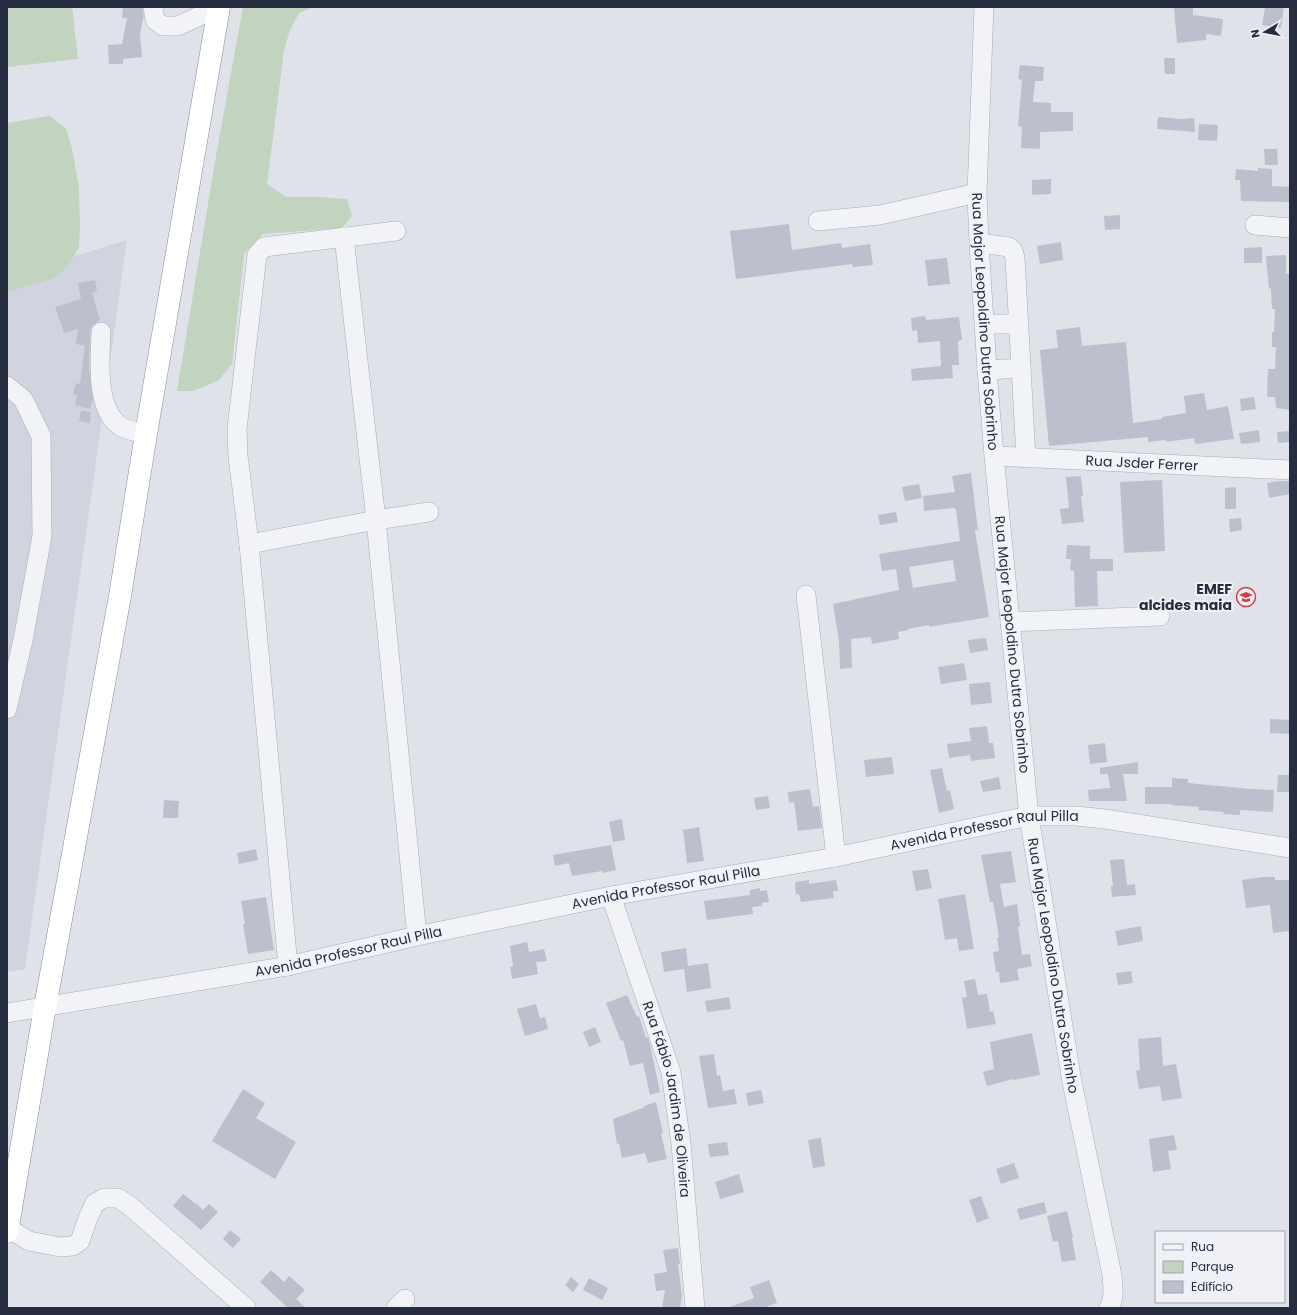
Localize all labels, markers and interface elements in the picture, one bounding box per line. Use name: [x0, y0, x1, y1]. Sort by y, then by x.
north arrow: [1245, 12, 1285, 52]
text: N: [1247, 28, 1264, 39]
street label: Rua Major Leopoldino Dutra Sobrinho: [967, 192, 1004, 451]
street label: Rua Jsder Ferrer: [1085, 450, 1199, 476]
street label: Rua Major Leopoldino Dutra Sobrinho: [990, 515, 1035, 774]
place label: EMEF alcides maia: [1139, 579, 1232, 615]
school or university icon: EMEF alcides maia: [1235, 586, 1257, 608]
street label: Avenida Professor Raul Pilla: [888, 806, 1079, 855]
street label: Rua Major Leopoldino Dutra Sobrinho: [1023, 836, 1084, 1095]
street label: Avenida Professor Raul Pilla: [570, 860, 762, 914]
street label: Avenida Professor Raul Pilla: [253, 921, 444, 981]
street label: Rua Fábio Jardim de Oliveira: [638, 998, 696, 1198]
legend: [1155, 1231, 1285, 1303]
text: Rua: [1191, 1238, 1214, 1255]
text: Parque: [1191, 1258, 1234, 1275]
text: Edifício: [1191, 1278, 1233, 1295]

